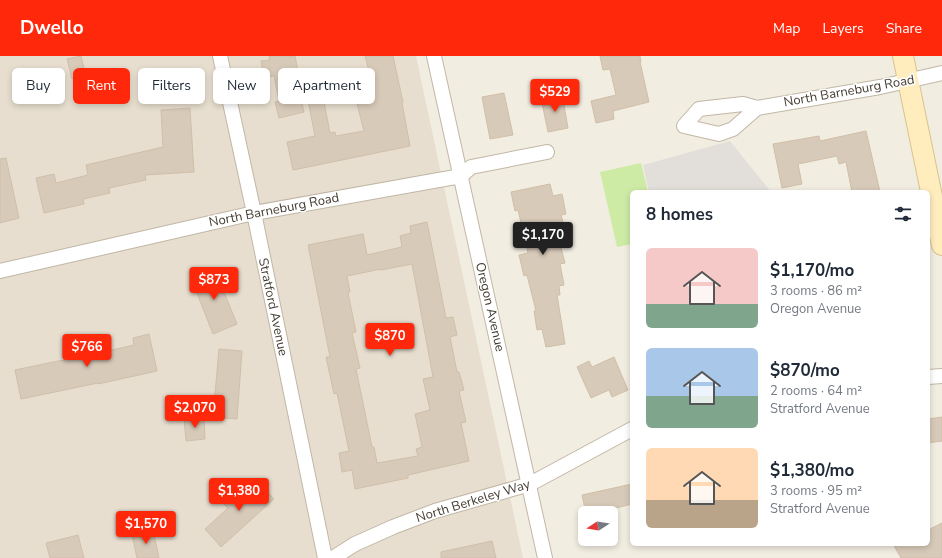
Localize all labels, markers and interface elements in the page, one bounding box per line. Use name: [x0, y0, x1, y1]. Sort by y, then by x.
text: Dwello: [20, 15, 84, 41]
text: Map: [773, 19, 800, 38]
text: Layers: [822, 19, 864, 38]
text: Share: [886, 19, 922, 38]
chip: Buy: [12, 68, 65, 104]
chip: Rent: [73, 68, 130, 104]
chip: Filters: [138, 68, 205, 104]
chip: New: [213, 68, 270, 104]
chip: Apartment: [278, 68, 375, 104]
street label: North Barneburg Road: [782, 71, 916, 111]
pin: $529: [531, 79, 579, 113]
text: $529: [539, 83, 571, 101]
street label: North Barneburg Road: [207, 189, 341, 231]
text: 8 homes: [646, 203, 713, 226]
icon: filters: [892, 203, 914, 225]
pin: $1,170: [510, 222, 576, 256]
text: $1,170: [522, 226, 564, 244]
street label: Stratford Avenue: [254, 256, 292, 358]
text: $1,170/mo: [770, 259, 854, 282]
street label: Oregon Avenue: [471, 261, 509, 354]
icon: home: [678, 264, 726, 312]
pin: $873: [190, 267, 238, 301]
text: $873: [198, 271, 230, 289]
text: 3 rooms · 86 m²: [770, 282, 862, 300]
text: Oregon Avenue: [770, 300, 861, 318]
pin: $870: [366, 323, 414, 357]
text: $870: [374, 327, 406, 345]
pin: $766: [63, 334, 111, 368]
text: $766: [71, 338, 103, 356]
text: $870/mo: [770, 359, 840, 382]
icon: home: [678, 364, 726, 412]
text: 2 rooms · 64 m²: [770, 382, 862, 400]
pin: $2,070: [162, 395, 228, 429]
text: $2,070: [174, 399, 216, 417]
text: Stratford Avenue: [770, 400, 870, 418]
text: $1,380/mo: [770, 459, 854, 482]
icon: home: [678, 464, 726, 512]
street label: North Berkeley Way: [414, 475, 533, 527]
pin: $1,380: [206, 478, 272, 512]
text: $1,380: [218, 482, 260, 500]
text: 3 rooms · 95 m²: [770, 482, 862, 500]
text: Stratford Avenue: [770, 500, 870, 518]
north arrow: [578, 506, 618, 546]
map controls: [578, 506, 618, 546]
pin: $1,570: [113, 511, 179, 545]
text: $1,570: [125, 515, 167, 533]

